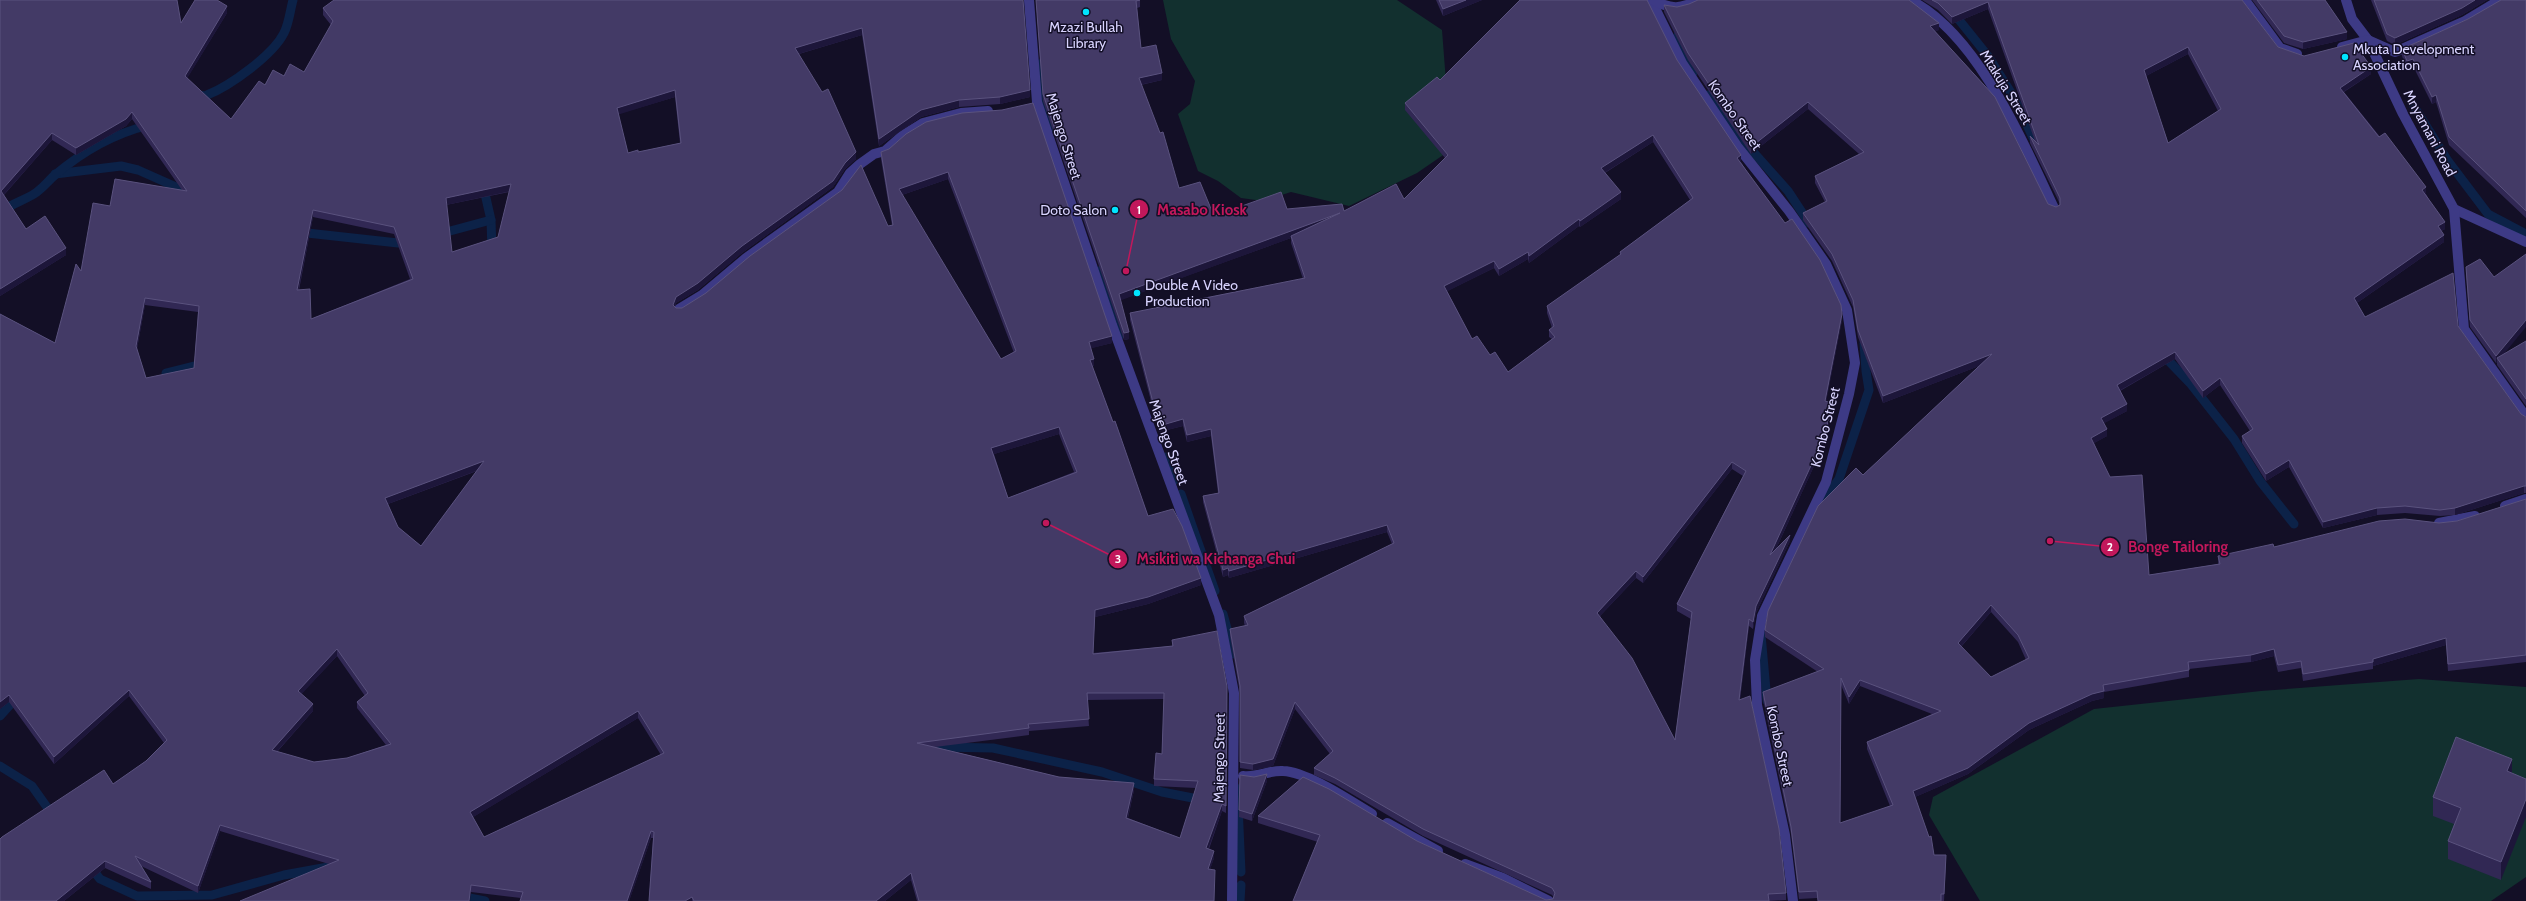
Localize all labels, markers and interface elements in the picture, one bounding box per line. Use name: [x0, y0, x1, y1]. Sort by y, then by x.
marker: Mzazi Bullah Library: [1081, 7, 1091, 17]
place label: Mzazi Bullah Library: [1049, 18, 1123, 52]
place label: Mkuta Development Association: [2353, 40, 2474, 74]
street label: Mtakuja Street: [1976, 46, 2036, 128]
marker: Mkuta Development Association: [2340, 52, 2350, 62]
street label: Kombo Street: [1704, 76, 1766, 154]
street label: Mnyamani Road: [2400, 86, 2460, 180]
street label: Majengo Street: [1042, 90, 1086, 182]
callout: Masabo Kiosk: [1129, 196, 1255, 223]
place label: Doto Salon: [1040, 201, 1107, 219]
text: Masabo Kiosk: [1157, 201, 1248, 219]
text: 1: [1137, 202, 1141, 217]
marker: Doto Salon: [1110, 205, 1120, 215]
place label: Double A Video Production: [1145, 276, 1238, 310]
marker: Double A Video Production: [1132, 288, 1142, 298]
street label: Kombo Street: [1806, 385, 1844, 469]
street label: Majengo Street: [1145, 397, 1193, 488]
callout: Bonge Tailoring: [2100, 533, 2236, 560]
text: Bonge Tailoring: [2128, 538, 2229, 556]
text: 2: [2107, 539, 2113, 554]
callout: Msikiti wa Kichanga Chui: [1108, 545, 1303, 572]
text: Msikiti wa Kichanga Chui: [1137, 550, 1295, 568]
text: 3: [1115, 551, 1121, 566]
street label: Kombo Street: [1763, 704, 1797, 788]
street label: Majengo Street: [1209, 713, 1229, 803]

